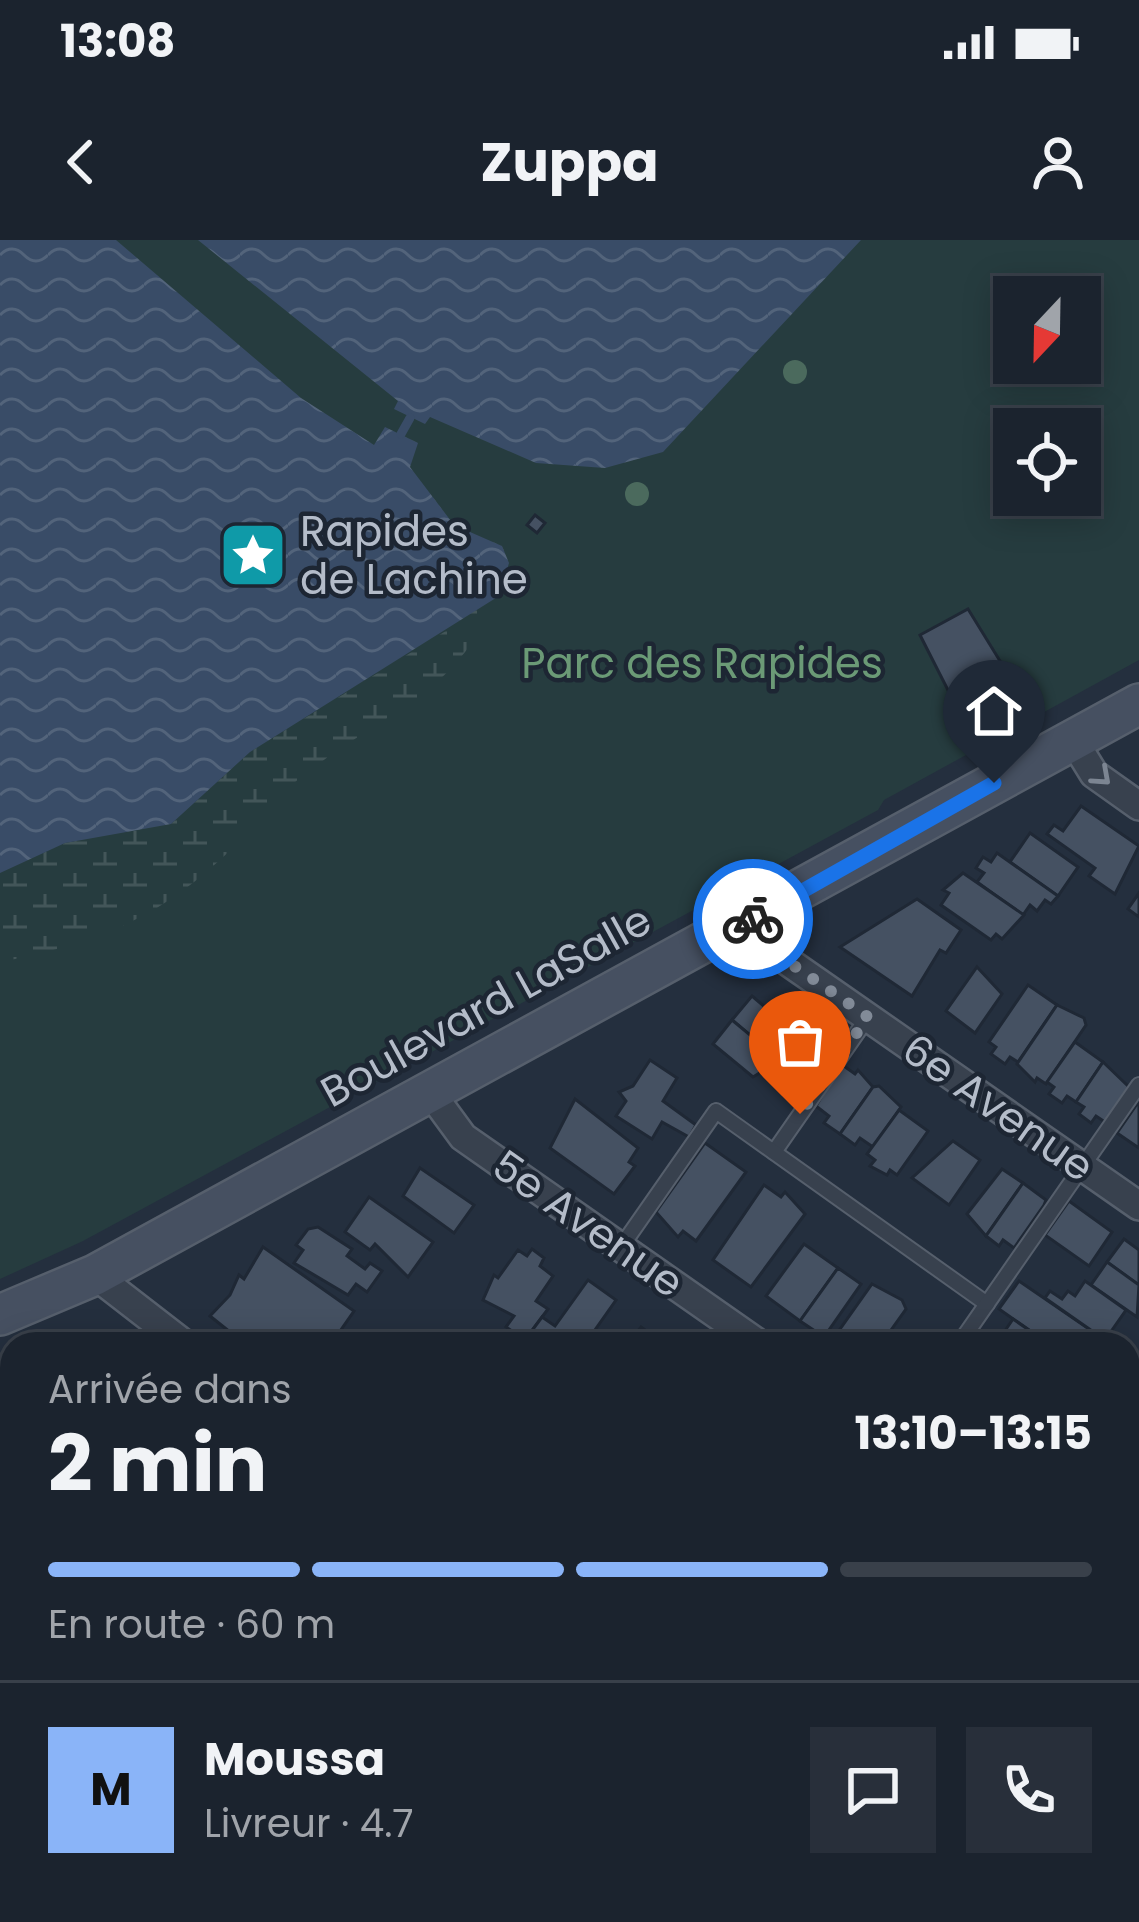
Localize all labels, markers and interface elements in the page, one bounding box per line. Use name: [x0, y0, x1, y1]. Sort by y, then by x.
text: 13:08: [60, 10, 175, 73]
text: Zuppa: [480, 124, 659, 200]
icon: back: [48, 129, 114, 195]
icon: person: [1025, 129, 1091, 195]
north arrow: [993, 276, 1101, 384]
map controls: [993, 276, 1101, 516]
button: locate: [993, 408, 1101, 516]
place label: Rapides de Lachine: [300, 502, 528, 609]
place icon: Rapides de Lachine: [218, 520, 288, 590]
park label: Parc des Rapides: [521, 634, 883, 693]
pin: [943, 660, 1045, 783]
icon: home: [961, 678, 1027, 744]
one-way arrow: [1088, 763, 1109, 784]
courier: [693, 859, 813, 979]
icon: bike: [720, 886, 786, 952]
street label: Boulevard LaSalle: [310, 891, 662, 1121]
pin: [749, 991, 851, 1114]
icon: bag: [767, 1009, 833, 1075]
street label: 6e Avenue: [890, 1020, 1106, 1196]
street label: 5e Avenue: [480, 1136, 696, 1312]
text: Arrivée dans: [48, 1362, 292, 1417]
text: 13:10–13:15: [854, 1402, 1092, 1465]
text: 2 min: [48, 1409, 267, 1518]
text: En route · 60 m: [48, 1597, 335, 1652]
button: chat: [810, 1727, 936, 1853]
button: phone: [966, 1727, 1092, 1853]
text: Moussa: [204, 1728, 385, 1791]
text: M: [90, 1758, 132, 1821]
text: Livreur · 4.7: [204, 1796, 414, 1851]

